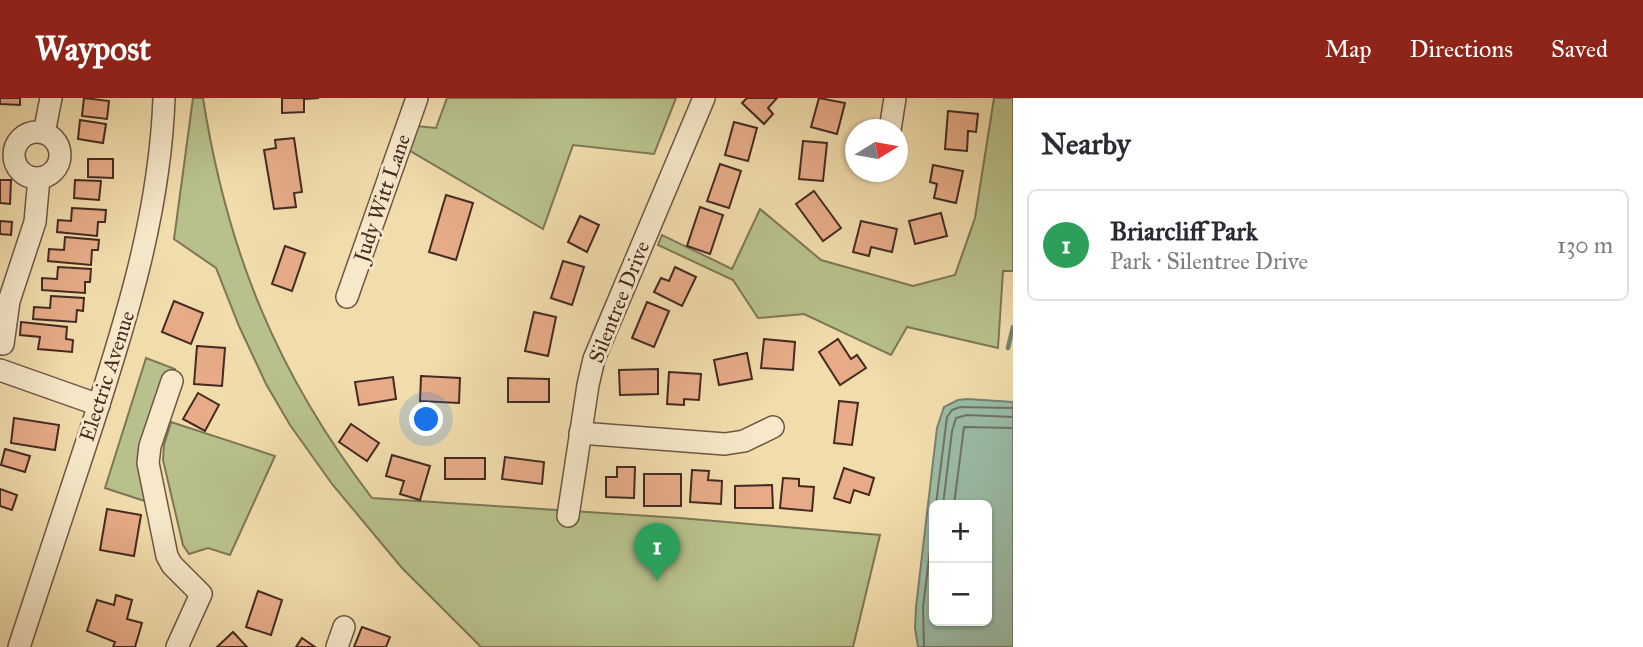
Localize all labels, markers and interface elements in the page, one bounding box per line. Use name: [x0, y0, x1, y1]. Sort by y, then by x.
text: Waypost: [35, 29, 151, 69]
text: Map: [1325, 34, 1372, 64]
text: Directions: [1410, 34, 1513, 64]
text: Saved: [1551, 34, 1608, 64]
north arrow: [845, 119, 908, 182]
text: Nearby: [1041, 126, 1131, 162]
street label: Judy Witt Lane: [347, 130, 416, 267]
text: Briarcliff Park: [1110, 215, 1258, 247]
text: 1: [1061, 231, 1071, 259]
text: 130 m: [1557, 231, 1613, 259]
street label: Silentree Drive: [583, 237, 655, 367]
text: Park · Silentree Drive: [1110, 247, 1308, 275]
street label: Electric Avenue: [74, 307, 140, 445]
your location: [409, 402, 443, 436]
map controls: [929, 500, 992, 626]
button: +: [929, 500, 992, 563]
pin: 1: [634, 523, 680, 581]
button: −: [929, 563, 992, 626]

